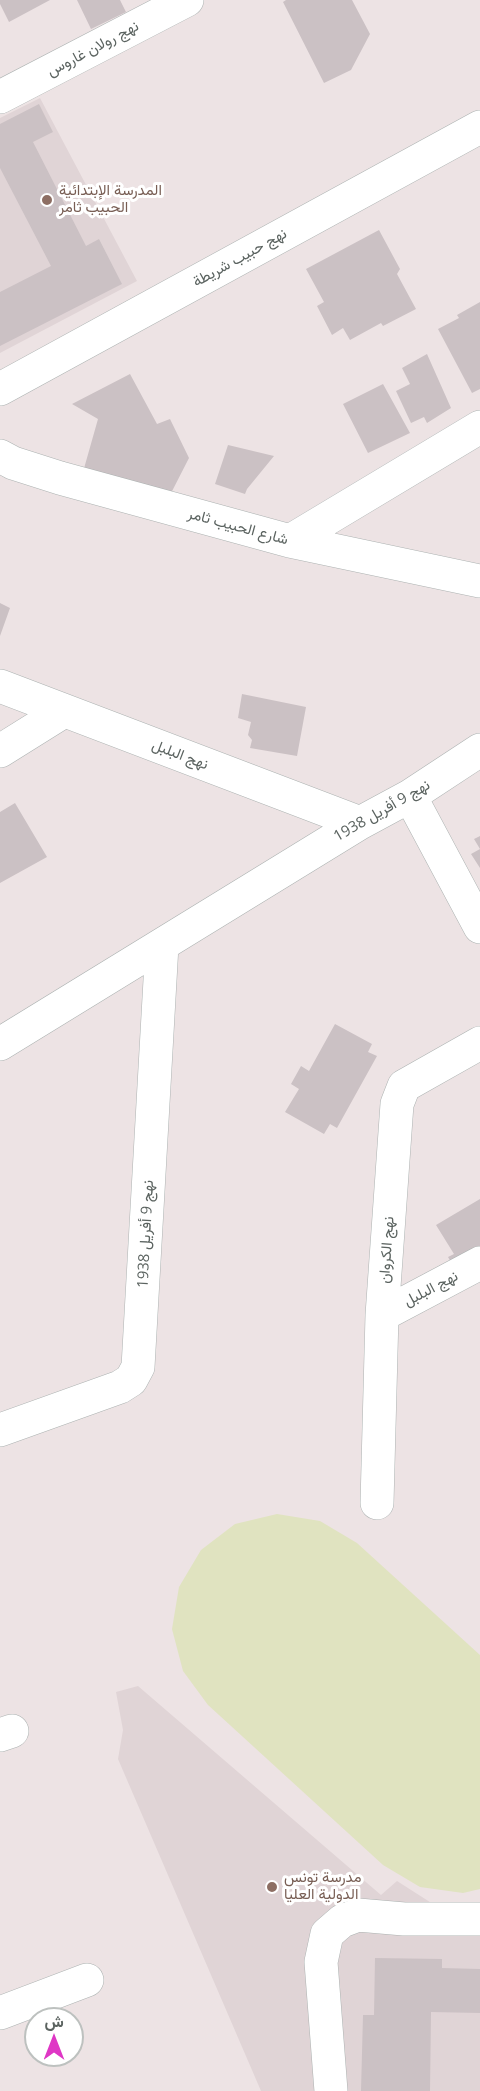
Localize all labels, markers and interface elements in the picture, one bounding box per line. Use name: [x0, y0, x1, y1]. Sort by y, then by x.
street label: نهج رولان غاروس: [44, 17, 142, 81]
place label: المدرسة الإبتدائية الحبيب ثامر: [59, 182, 162, 217]
marker: المدرسة الإبتدائية الحبيب ثامر: [40, 193, 54, 207]
street label: نهج حبيب شريطة: [190, 225, 290, 291]
street label: شارع الحبيب ثامر: [186, 505, 290, 549]
street label: نهج البلبل: [149, 736, 211, 774]
street label: نهج 9 أفريل 1938: [331, 776, 433, 846]
street label: نهج 9 أفريل 1938: [134, 1180, 158, 1288]
street label: نهج الكروان: [376, 1216, 398, 1284]
street label: نهج البلبل: [401, 1267, 461, 1311]
place label: مدرسة تونس الدولية العليا: [284, 1869, 362, 1904]
marker: مدرسة تونس الدولية العليا: [265, 1880, 279, 1894]
north arrow: [24, 2007, 84, 2067]
text: ش: [44, 2010, 64, 2032]

